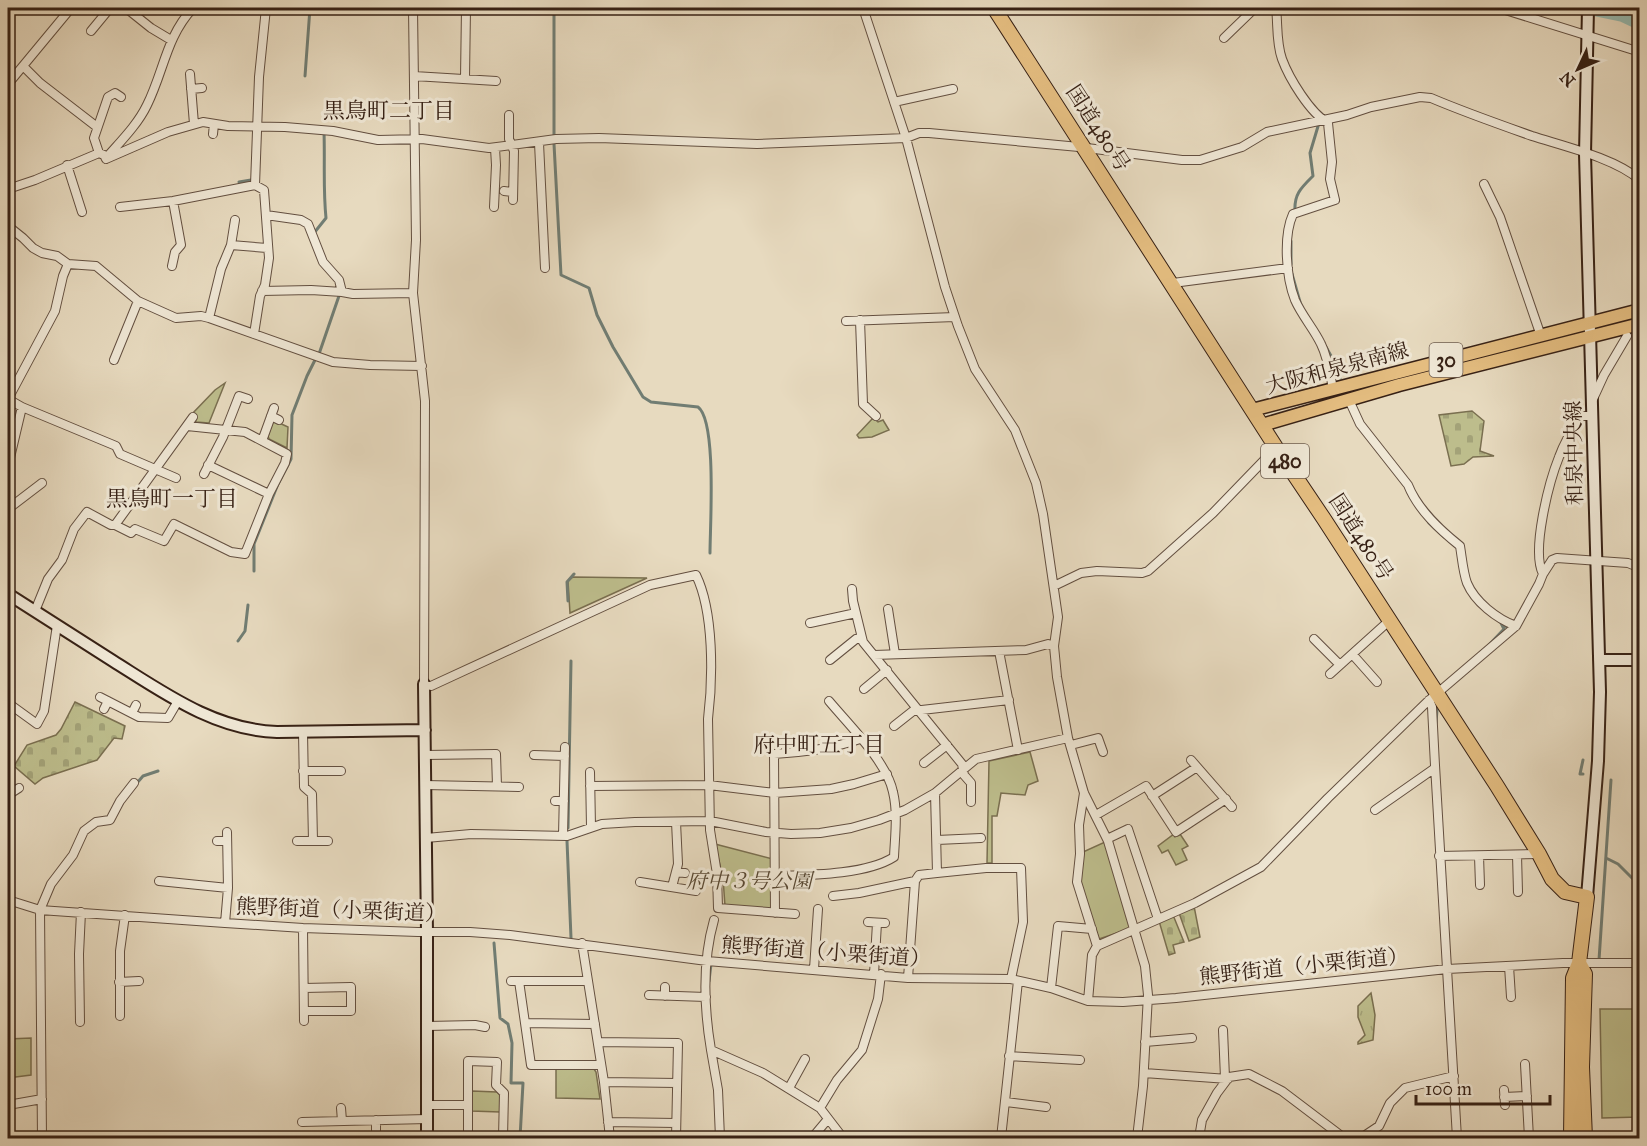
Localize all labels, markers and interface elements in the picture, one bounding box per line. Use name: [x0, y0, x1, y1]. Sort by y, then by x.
north arrow: [1548, 39, 1608, 99]
text: N: [1556, 67, 1579, 91]
street label: 国道480号: [1060, 80, 1136, 176]
district label: 黒鳥町二丁目: [323, 97, 455, 124]
street label: 大阪和泉泉南線: [1263, 336, 1411, 400]
road number: 30: [1430, 343, 1462, 377]
street label: 和泉中央線: [1560, 400, 1588, 506]
road number: 480: [1261, 444, 1309, 478]
district label: 黒鳥町一丁目: [106, 485, 238, 512]
street label: 国道480号: [1323, 489, 1399, 585]
district label: 府中町五丁目: [753, 731, 885, 758]
park label: 府中３号公園: [686, 868, 815, 894]
street label: 熊野街道（小栗街道）: [236, 893, 446, 927]
street label: 熊野街道（小栗街道）: [720, 932, 932, 972]
street label: 熊野街道（小栗街道）: [1198, 942, 1410, 990]
scale bar: [1416, 1068, 1550, 1106]
text: 100 m: [1425, 1078, 1472, 1100]

